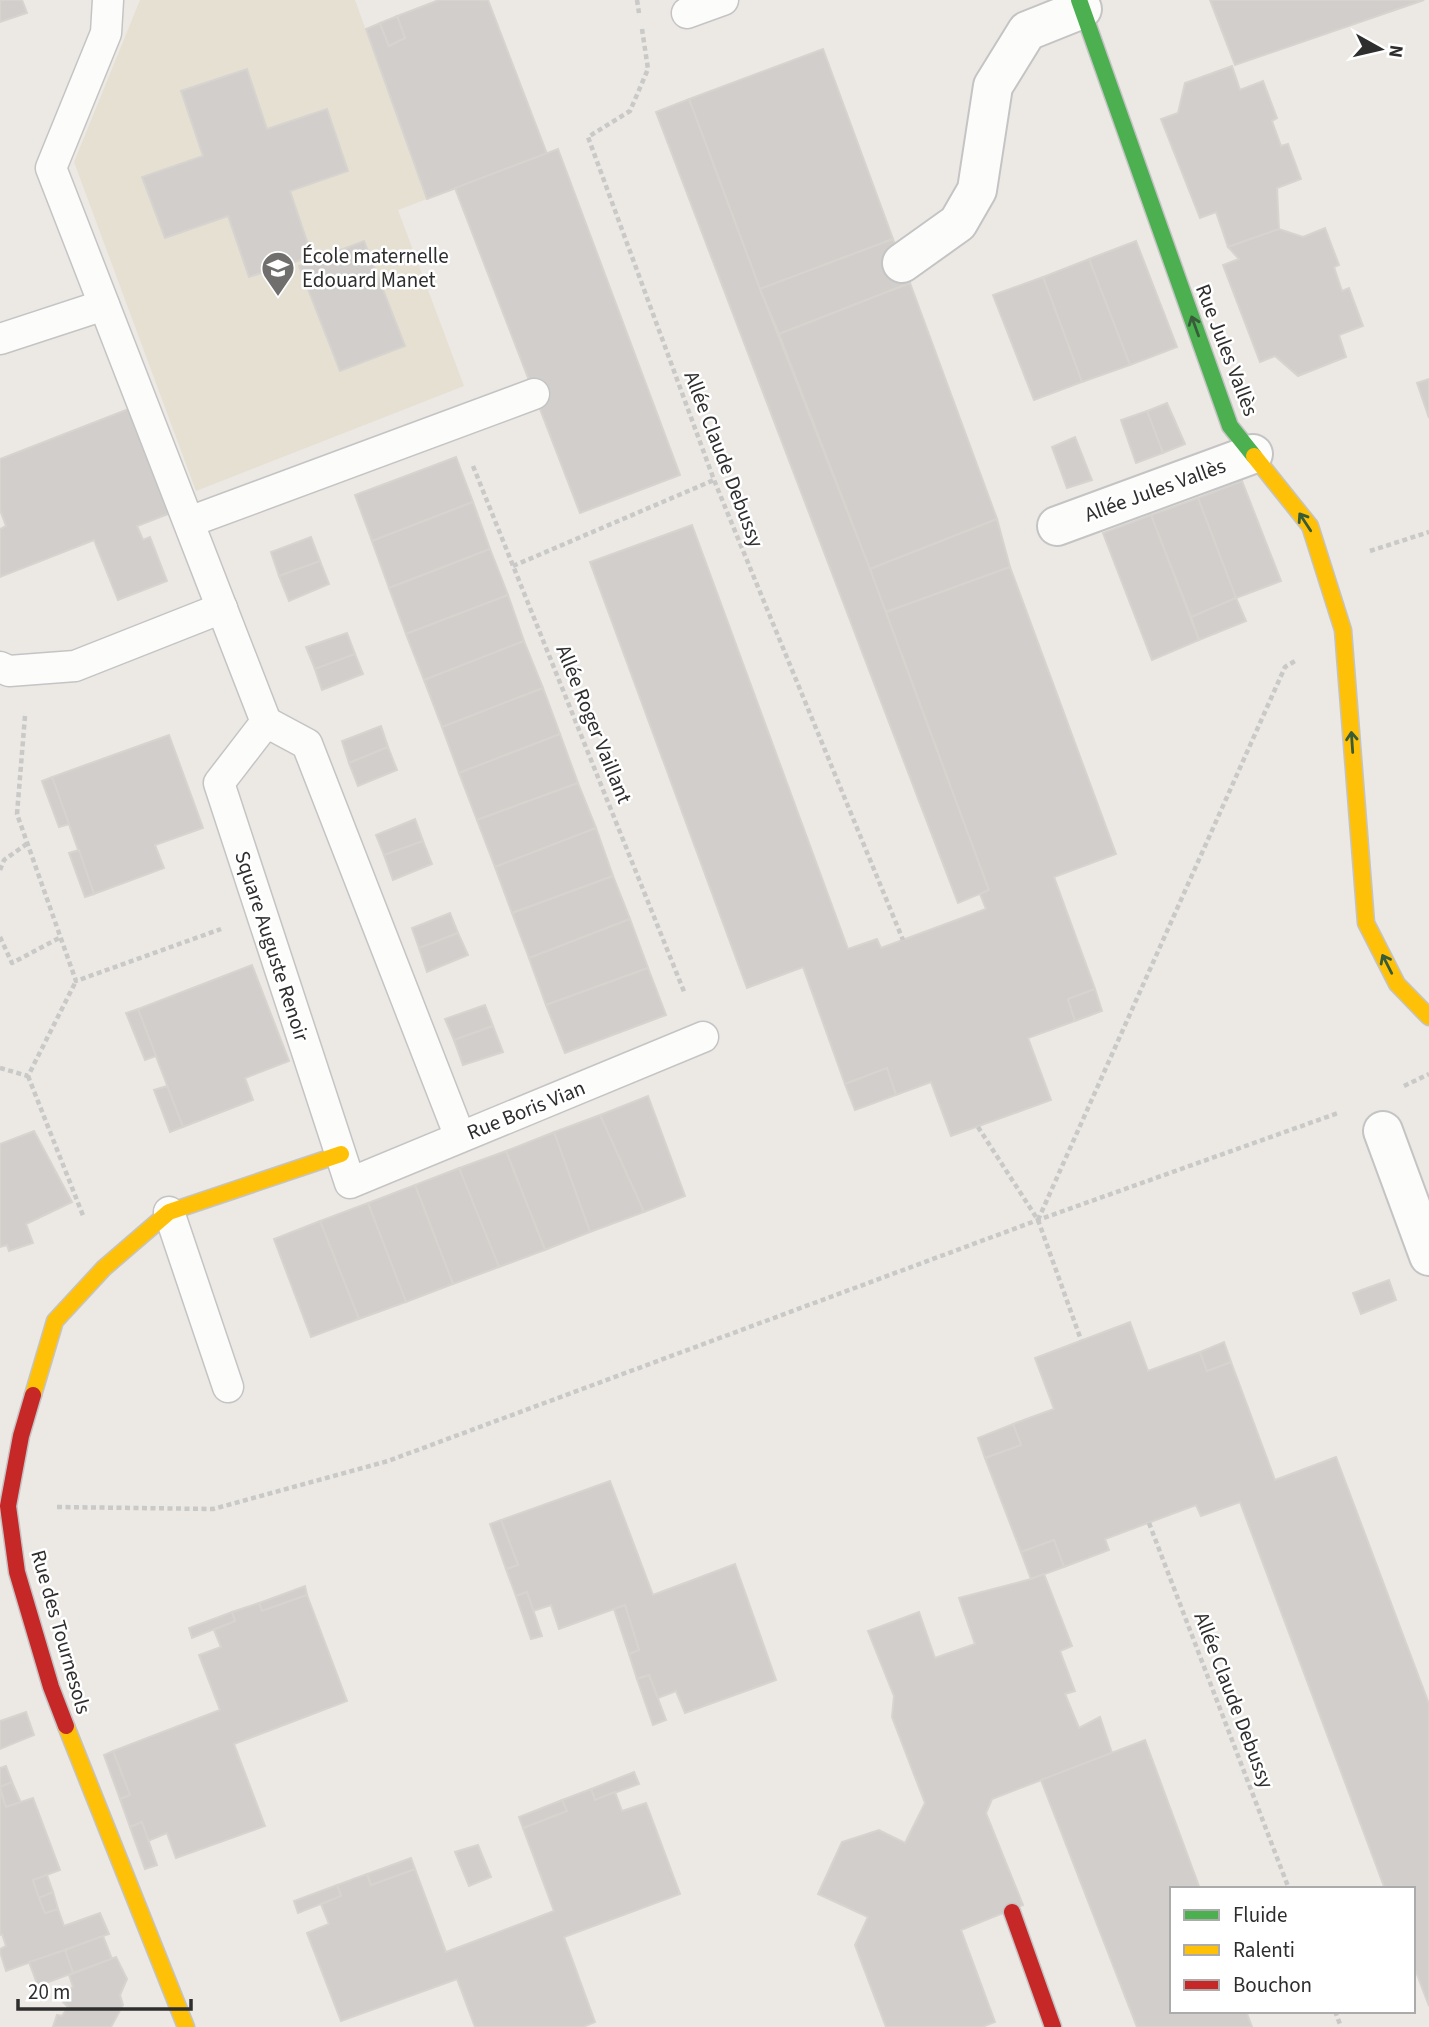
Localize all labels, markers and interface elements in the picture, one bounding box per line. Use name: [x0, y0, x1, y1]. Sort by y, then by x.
north arrow: [1345, 14, 1415, 84]
text: N: [1381, 43, 1410, 59]
place label: École maternelle Edouard Manet: [302, 241, 449, 295]
school or university icon: École maternelle Edouard Manet: [259, 249, 297, 298]
street label: Rue Jules Vallès: [1188, 280, 1266, 420]
one-way arrow: [1188, 316, 1200, 338]
street label: Allée Claude Debussy: [677, 367, 771, 552]
street label: Allée Jules Vallès: [1080, 450, 1230, 529]
one-way arrow: [1298, 513, 1313, 532]
street label: Allée Roger Vaillant: [549, 640, 639, 808]
one-way arrow: [1345, 731, 1358, 754]
street label: Square Auguste Renoir: [227, 847, 317, 1046]
one-way arrow: [1379, 954, 1393, 975]
street label: Rue Boris Vian: [462, 1073, 590, 1147]
street label: Rue des Tournesols: [23, 1547, 99, 1718]
street label: Allée Claude Debussy: [1187, 1608, 1281, 1793]
legend: [1170, 1887, 1415, 2013]
text: Fluide: [1233, 1900, 1287, 1930]
text: Ralenti: [1233, 1935, 1295, 1965]
scale bar: [18, 1968, 191, 2012]
text: Bouchon: [1233, 1970, 1312, 2000]
text: 20 m: [28, 1977, 70, 2007]

